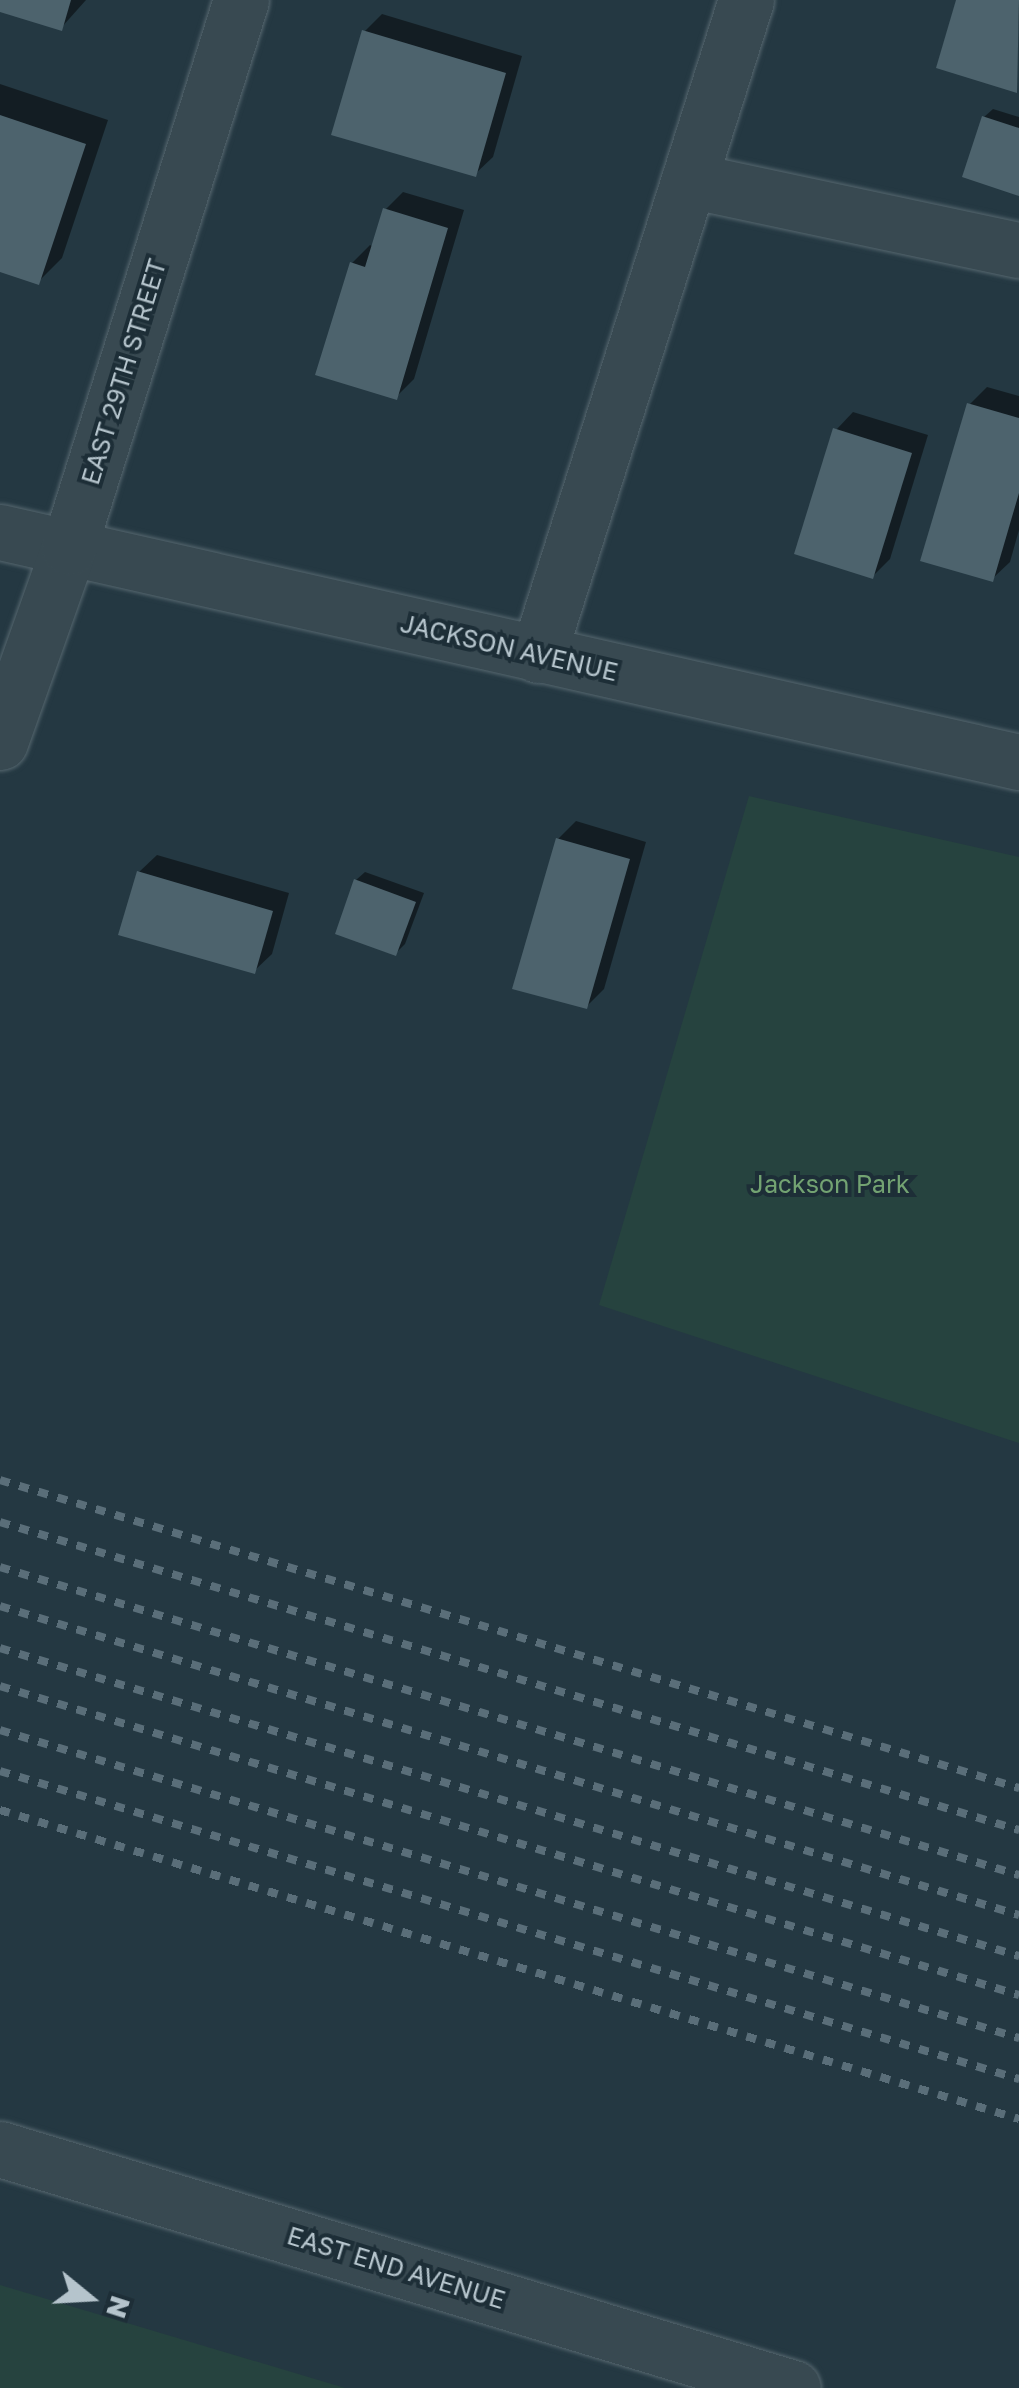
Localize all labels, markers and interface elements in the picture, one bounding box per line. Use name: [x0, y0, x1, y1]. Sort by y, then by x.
street label: EAST 29TH STREET: [75, 256, 173, 488]
street label: JACKSON AVENUE: [398, 608, 620, 688]
park label: Jackson Park: [750, 1169, 910, 1199]
street label: EAST END AVENUE: [283, 2221, 509, 2315]
north arrow: [40, 2248, 140, 2348]
text: N: [100, 2292, 138, 2323]

